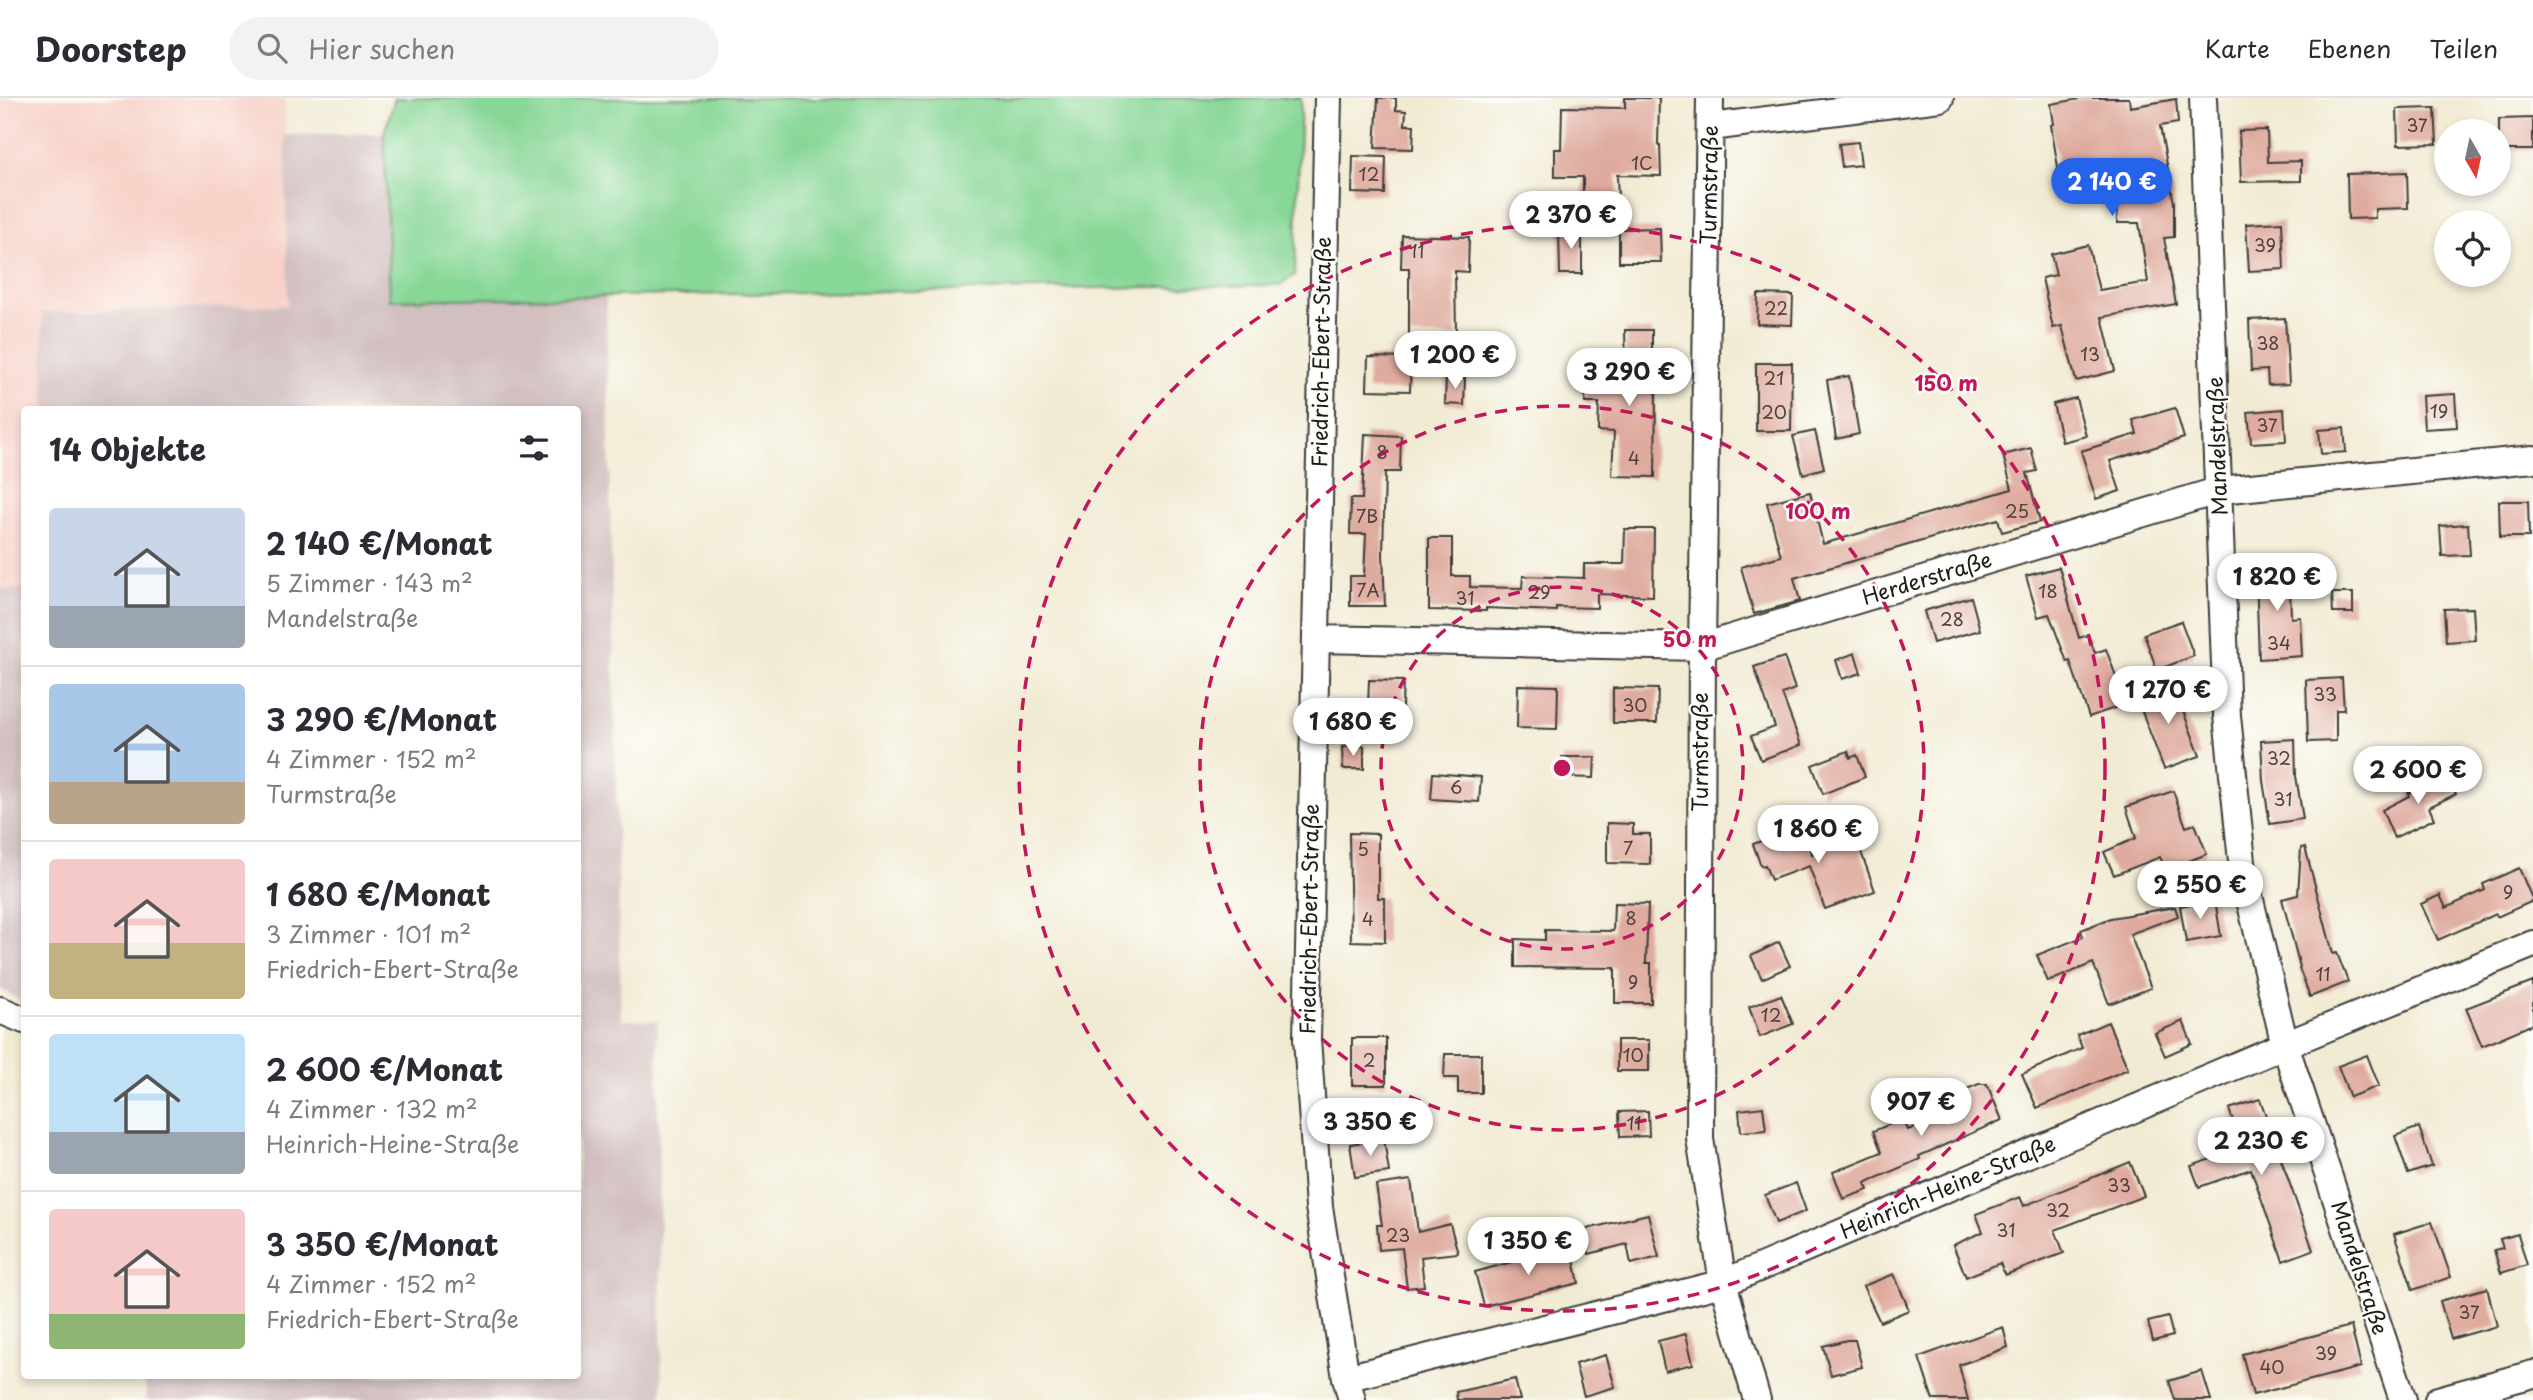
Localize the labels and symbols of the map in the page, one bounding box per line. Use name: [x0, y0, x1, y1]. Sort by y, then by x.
house number: 37: [2406, 111, 2428, 138]
north arrow: [2434, 119, 2511, 196]
street label: Turmstraße: [1691, 125, 1725, 245]
house number: 1C: [1631, 149, 1653, 176]
pin: 2 140 €: [2047, 158, 2177, 218]
house number: 12: [1359, 160, 1379, 187]
pin: 2 370 €: [1506, 192, 1636, 251]
house number: 39: [2254, 231, 2276, 258]
street label: Friedrich-Ebert-Straße: [1302, 236, 1338, 468]
house number: 11: [1409, 237, 1425, 264]
house number: 22: [1764, 294, 1788, 321]
house number: 38: [2256, 329, 2280, 356]
pin: 1 200 €: [1390, 331, 1520, 391]
house number: 13: [2080, 340, 2100, 367]
pin: 3 290 €: [1564, 348, 1694, 408]
house number: 21: [1764, 364, 1784, 391]
text: 150 m: [1914, 366, 1978, 398]
street label: Mandelstraße: [2198, 376, 2234, 516]
house number: 19: [2430, 397, 2448, 424]
house number: 20: [1761, 398, 1787, 425]
house number: 37: [2256, 411, 2278, 438]
house number: 8: [1376, 438, 1388, 465]
house number: 4: [1628, 444, 1640, 471]
text: 100 m: [1785, 494, 1851, 526]
house number: 25: [2005, 497, 2029, 524]
house number: 7B: [1356, 502, 1378, 529]
street label: Herderstraße: [1858, 542, 1995, 612]
pin: 1 820 €: [2212, 554, 2342, 613]
house number: 7A: [1356, 576, 1380, 603]
house number: 18: [2038, 577, 2058, 604]
house number: 29: [1528, 578, 1550, 605]
house number: 31: [1456, 584, 1474, 611]
house number: 28: [1940, 605, 1964, 632]
text: 50 m: [1663, 622, 1717, 654]
house number: 34: [2267, 629, 2291, 656]
pin: 1 270 €: [2103, 666, 2233, 726]
house number: 33: [2313, 680, 2337, 707]
house number: 30: [1622, 691, 1648, 718]
street label: Turmstraße: [1683, 692, 1715, 812]
pin: 1 680 €: [1288, 698, 1418, 758]
house number: 32: [2267, 744, 2291, 771]
pin: 2 600 €: [2353, 746, 2483, 806]
centre of rings: [1550, 756, 1574, 780]
house number: 6: [1450, 773, 1462, 800]
house number: 31: [2274, 785, 2292, 812]
street label: Friedrich-Ebert-Straße: [1290, 803, 1326, 1035]
pin: 1 860 €: [1753, 806, 1883, 865]
house number: 7: [1623, 834, 1633, 861]
house number: 5: [1357, 835, 1369, 862]
pin: 2 550 €: [2135, 862, 2265, 921]
house number: 9: [2503, 878, 2513, 905]
house number: 8: [1625, 904, 1637, 931]
house number: 4: [1362, 905, 1374, 932]
house number: 11: [2315, 960, 2331, 987]
house number: 9: [1628, 968, 1638, 995]
house number: 12: [1761, 1001, 1781, 1028]
house number: 10: [1622, 1041, 1644, 1068]
house number: 2: [1363, 1046, 1375, 1073]
pin: 907 €: [1872, 1079, 1970, 1138]
pin: 3 350 €: [1305, 1098, 1435, 1158]
house number: 11: [1626, 1109, 1642, 1136]
pin: 2 230 €: [2196, 1118, 2326, 1177]
street label: Heinrich-Heine-Straße: [1835, 1126, 2060, 1246]
house number: 33: [2107, 1171, 2131, 1198]
house number: 32: [2046, 1196, 2070, 1223]
street label: Mandelstraße: [2324, 1196, 2398, 1338]
house number: 31: [1997, 1216, 2015, 1243]
pin: 1 350 €: [1463, 1218, 1593, 1277]
house number: 23: [1386, 1221, 1410, 1248]
house number: 37: [2458, 1298, 2480, 1325]
house number: 39: [2315, 1339, 2337, 1366]
house number: 40: [2259, 1353, 2285, 1380]

